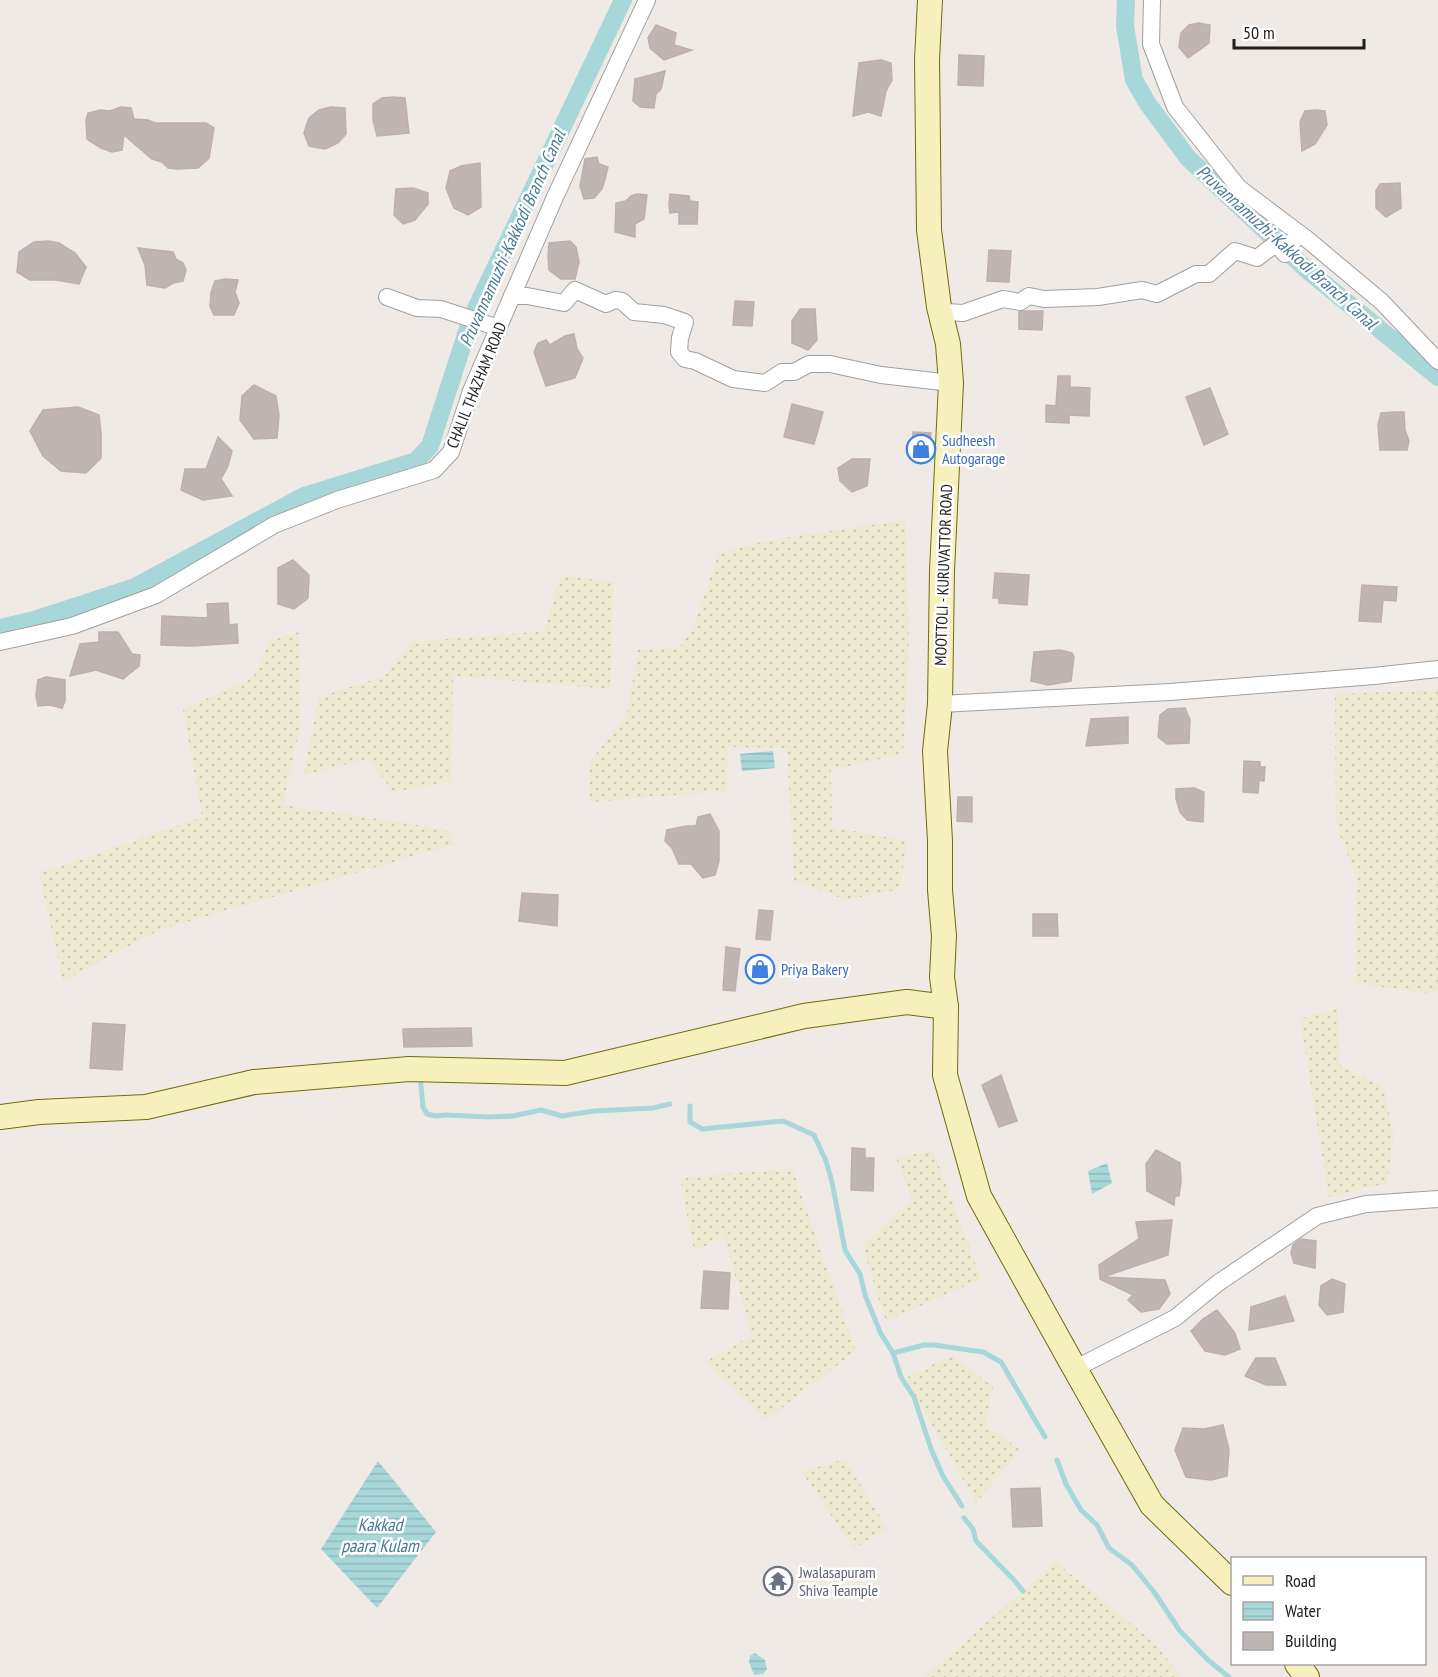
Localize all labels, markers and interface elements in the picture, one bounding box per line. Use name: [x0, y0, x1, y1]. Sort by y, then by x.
scale bar: [1234, 12, 1364, 50]
text: 50 m: [1243, 21, 1275, 44]
water label: Pruvannamuzhi-Kakkodi Branch Canal: [454, 125, 571, 350]
water label: Pruvannamuzhi-Kakkodi Branch Canal: [1192, 160, 1383, 335]
street label: CHALIL THAZHAM ROAD: [442, 319, 510, 451]
place label: Sudheesh Autogarage: [942, 430, 1005, 468]
shop icon: Sudheesh Autogarage: [905, 433, 937, 465]
street label: MOOTTOLI - KURUVATTOR ROAD: [930, 484, 956, 666]
shop icon: Priya Bakery: [744, 953, 776, 985]
place label: Priya Bakery: [781, 959, 848, 979]
water label: Kakkad paara Kulam: [341, 1513, 420, 1557]
legend: [1231, 1557, 1426, 1665]
place label: Jwalasapuram Shiva Teample: [798, 1562, 878, 1600]
temple icon: Jwalasapuram Shiva Teample: [762, 1565, 794, 1597]
text: Road: [1285, 1569, 1316, 1592]
text: Water: [1285, 1599, 1321, 1622]
text: Building: [1285, 1629, 1337, 1652]

